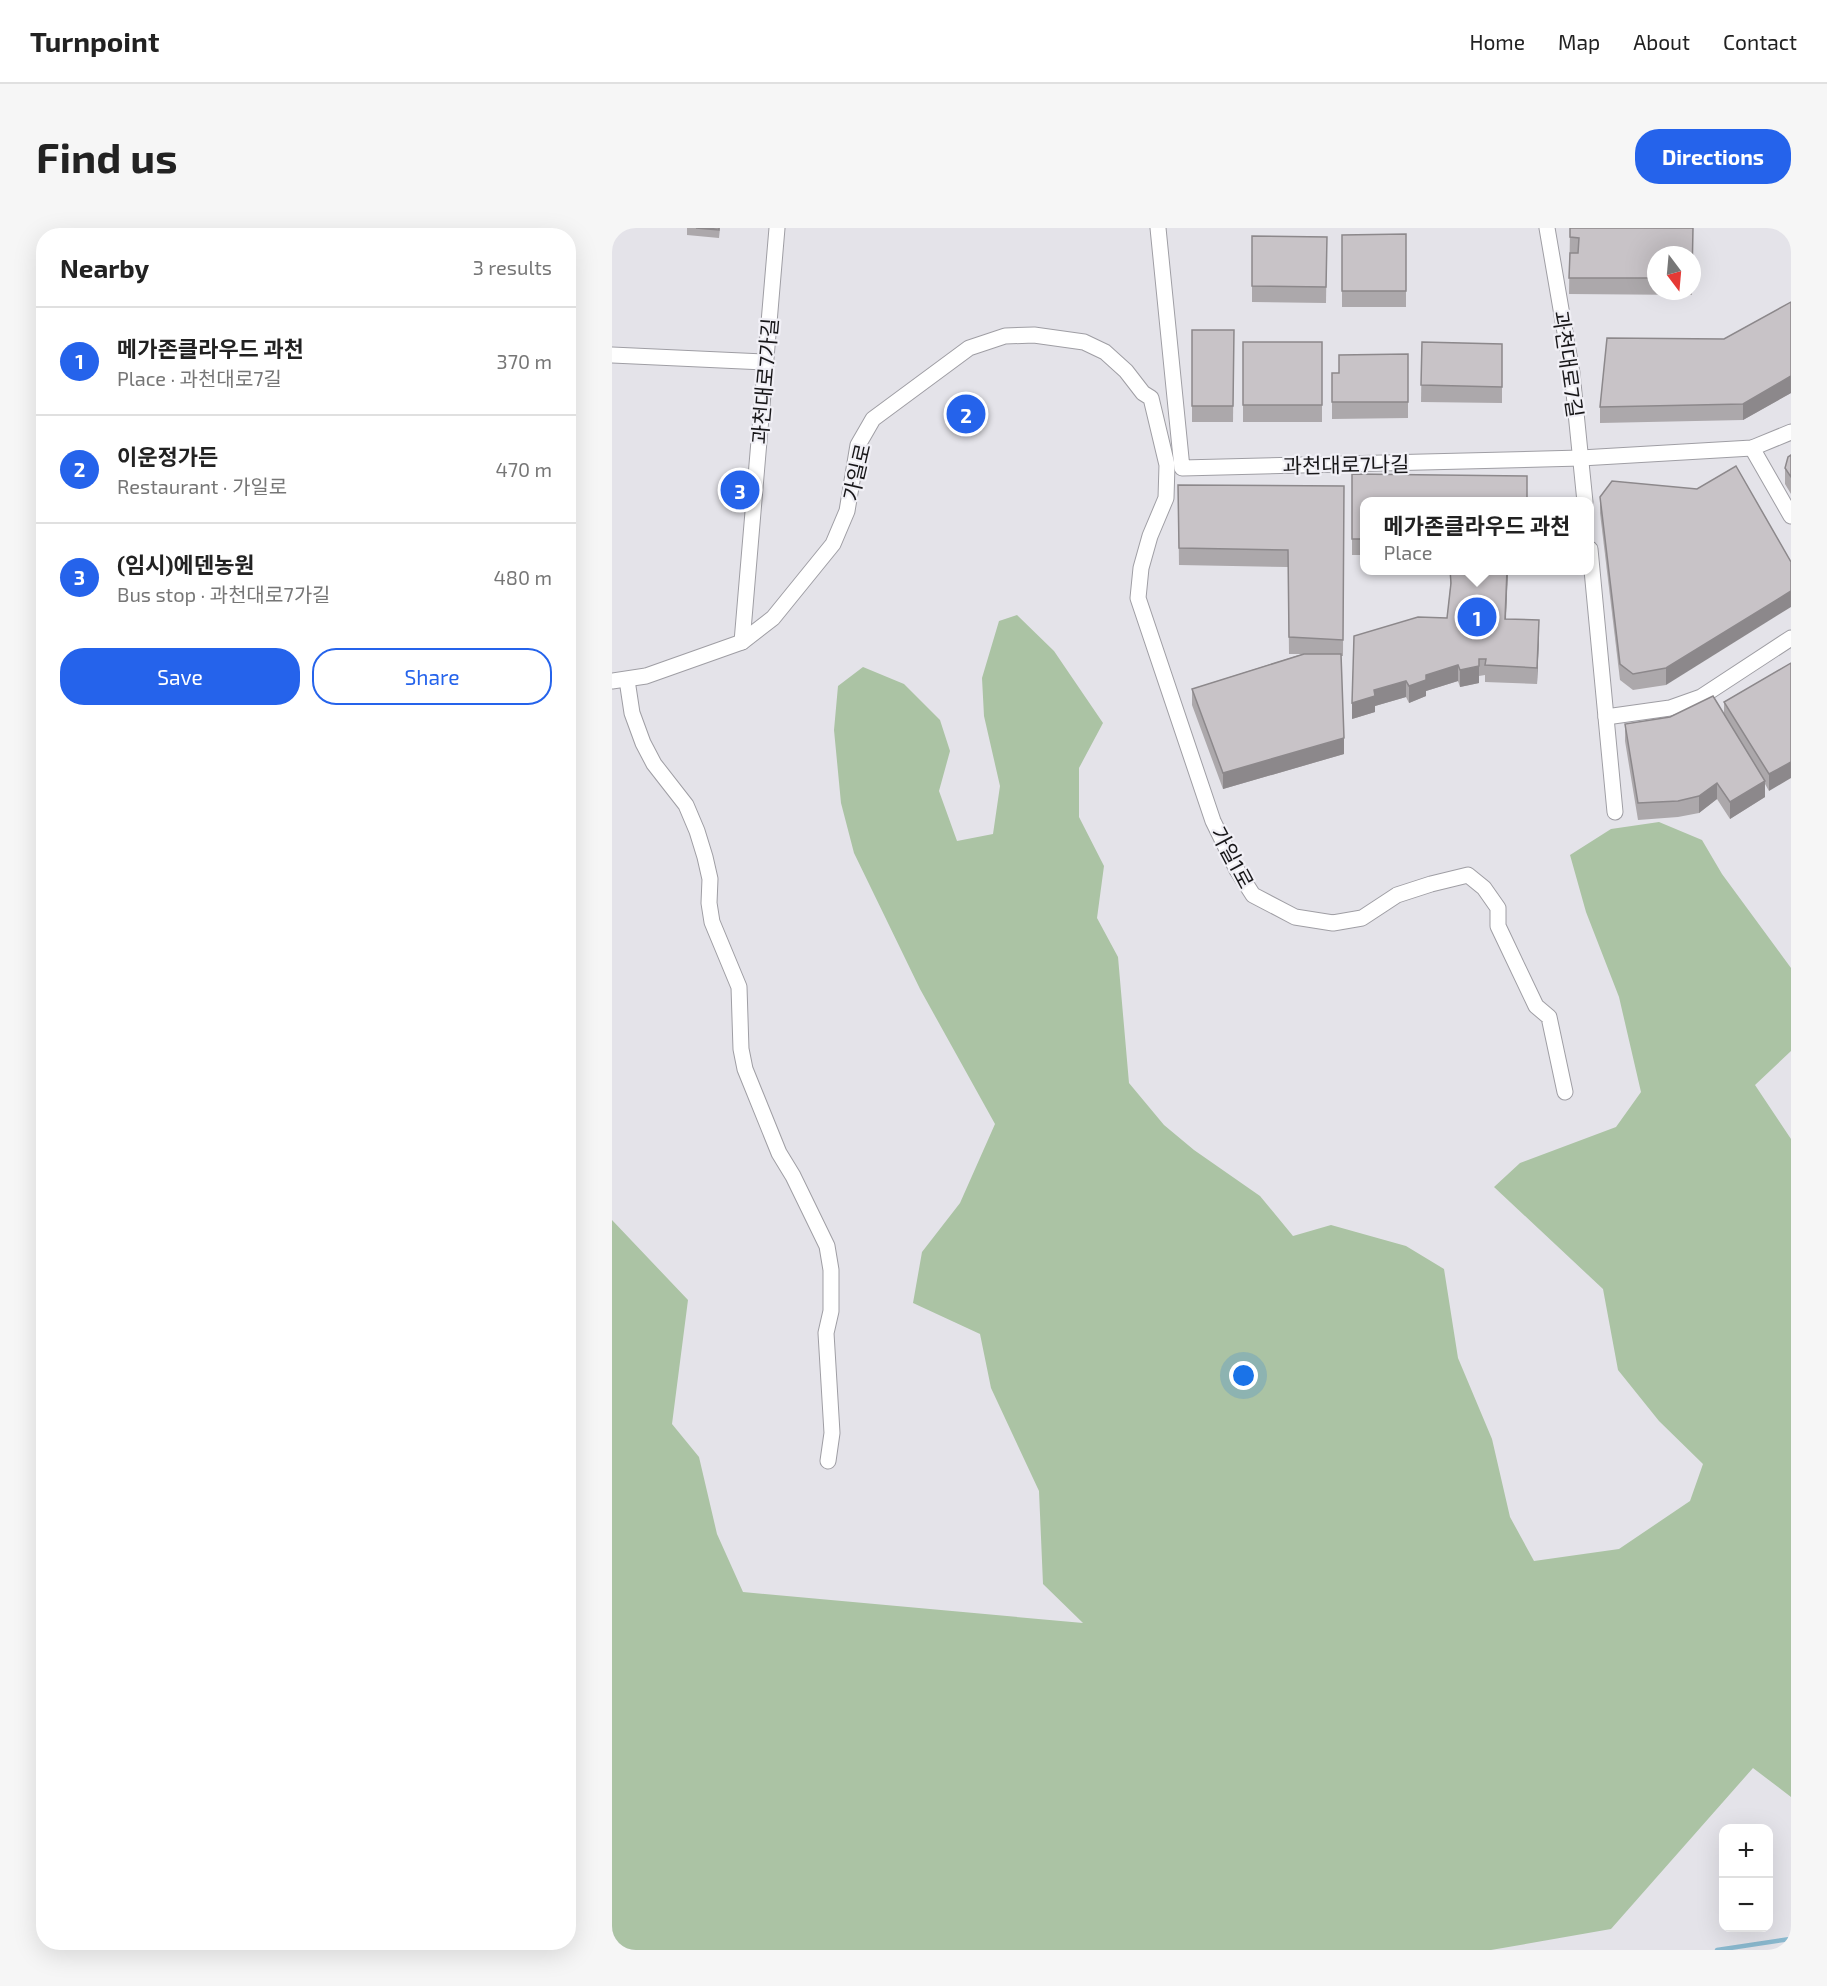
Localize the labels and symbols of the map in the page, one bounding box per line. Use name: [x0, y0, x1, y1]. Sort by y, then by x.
north arrow: [1647, 246, 1701, 300]
street label: 과천대로7길: [1549, 309, 1589, 419]
street label: 과천대로7가길: [746, 317, 782, 445]
pin: 2: [946, 392, 986, 436]
street label: 가일로: [837, 441, 875, 503]
street label: 과천대로7나길: [1282, 450, 1410, 478]
pin: 3: [720, 468, 760, 512]
pin: 1: [1458, 594, 1496, 640]
street label: 가일1로: [1206, 822, 1260, 892]
your location: [1229, 1361, 1258, 1390]

